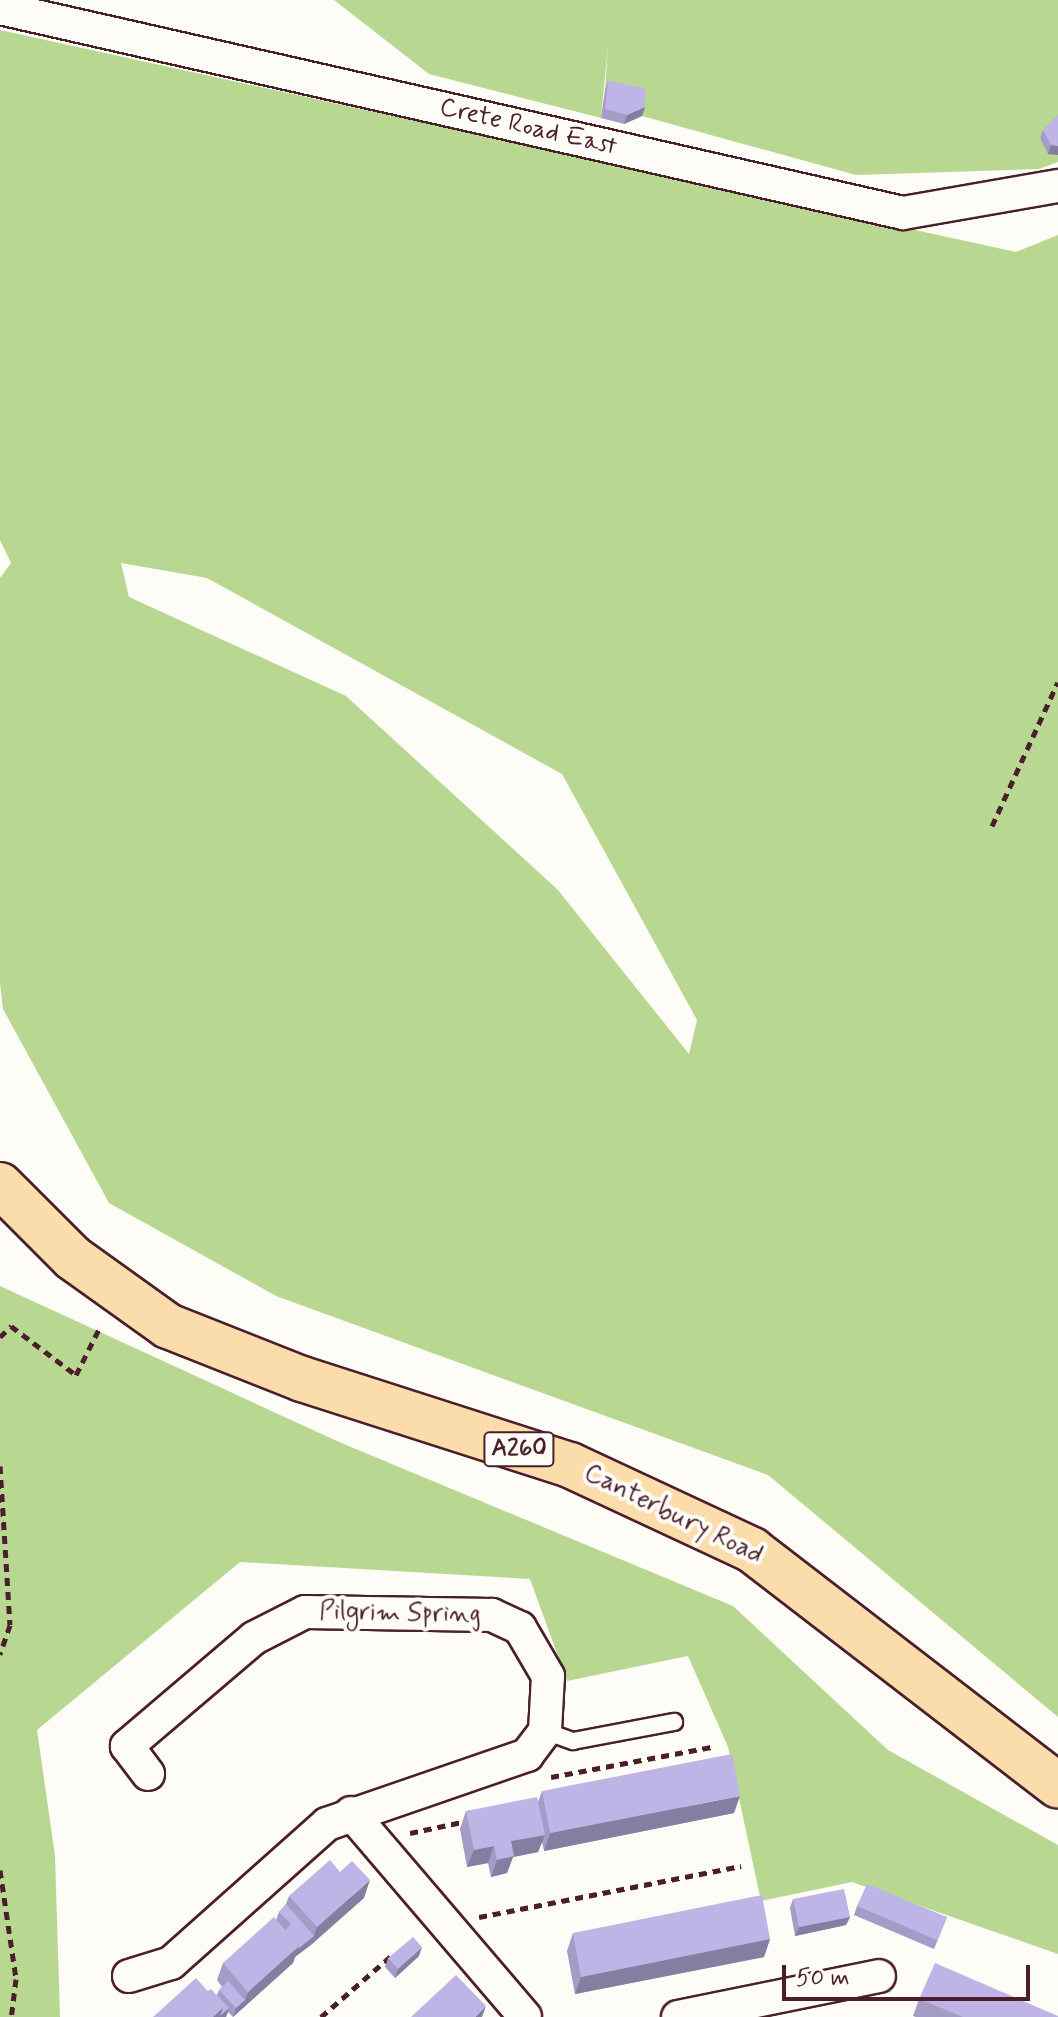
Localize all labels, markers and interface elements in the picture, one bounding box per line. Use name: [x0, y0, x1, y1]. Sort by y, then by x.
street label: Crete Road East: [439, 93, 617, 163]
road number: A260: [483, 1429, 555, 1469]
street label: Canterbury Road: [578, 1458, 768, 1572]
street label: Pilgrim Spring: [321, 1597, 479, 1631]
scale bar: [786, 1949, 1034, 1999]
text: 50 m: [796, 1963, 850, 1994]

